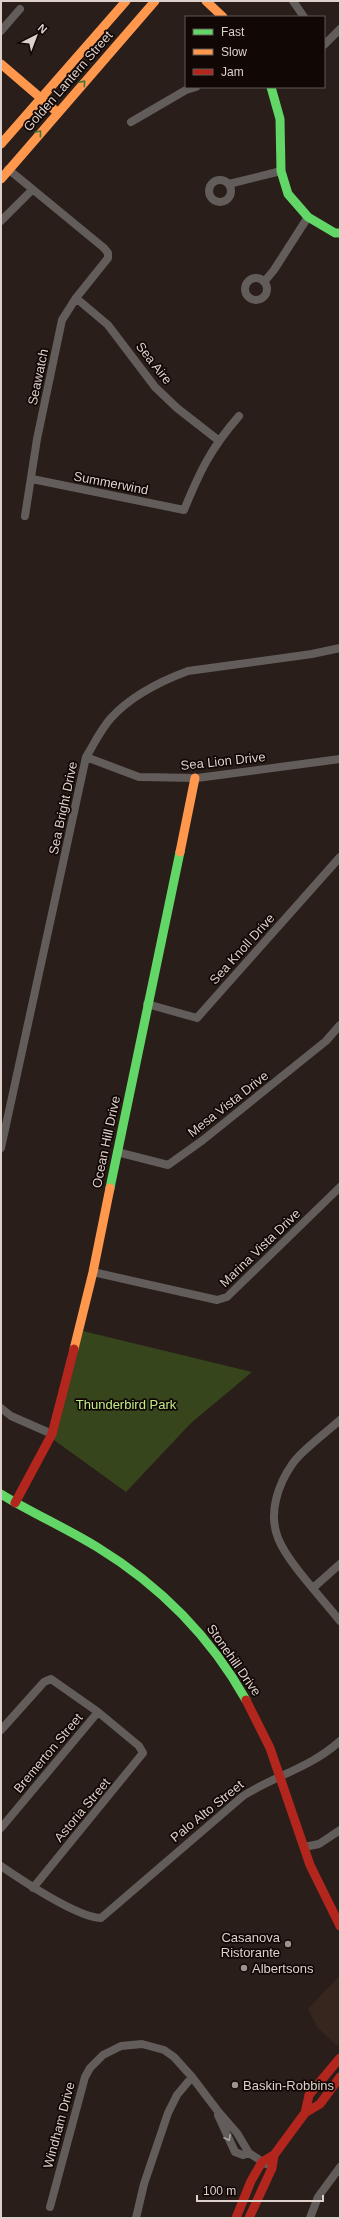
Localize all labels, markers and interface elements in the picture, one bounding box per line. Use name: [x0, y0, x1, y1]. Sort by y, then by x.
north arrow: [16, 16, 56, 56]
legend: [185, 16, 325, 88]
text: N: [36, 21, 50, 36]
text: Fast: [221, 25, 245, 39]
street label: Golden Lantern Street: [20, 28, 116, 134]
text: Slow: [221, 45, 247, 59]
text: Jam: [221, 65, 244, 79]
one-way arrow: [78, 80, 85, 88]
one-way arrow: [35, 131, 42, 138]
street label: Sea Aire: [133, 339, 175, 387]
street label: Seawatch: [25, 348, 51, 406]
street label: Summerwind: [72, 468, 150, 498]
street label: Sea Lion Drive: [180, 749, 266, 773]
street label: Sea Bright Drive: [46, 760, 80, 856]
street label: Sea Knoll Drive: [206, 911, 278, 987]
street label: Mesa Vista Drive: [185, 1068, 271, 1140]
street label: Ocean Hill Drive: [89, 1095, 123, 1189]
street label: Marina Vista Drive: [217, 1206, 303, 1290]
park label: Thunderbird Park: [76, 1397, 177, 1412]
street label: Stonehill Drive: [204, 1621, 264, 1699]
street label: Bremerton Street: [10, 1710, 86, 1796]
street label: Astoria Street: [51, 1775, 113, 1845]
street label: Palo Alto Street: [167, 1777, 247, 1845]
place label: Casanova Ristorante: [221, 1930, 281, 1960]
marker: Casanova Ristorante: [283, 1939, 293, 1949]
place label: Albertsons: [252, 1961, 314, 1976]
marker: Albertsons: [239, 1963, 249, 1973]
place label: Baskin-Robbins: [243, 2078, 335, 2093]
street label: Windham Drive: [40, 2080, 78, 2170]
marker: Baskin-Robbins: [230, 2080, 240, 2090]
one-way arrow: [223, 2134, 231, 2142]
scale bar: [197, 2177, 323, 2203]
text: 100 m: [203, 2184, 236, 2198]

